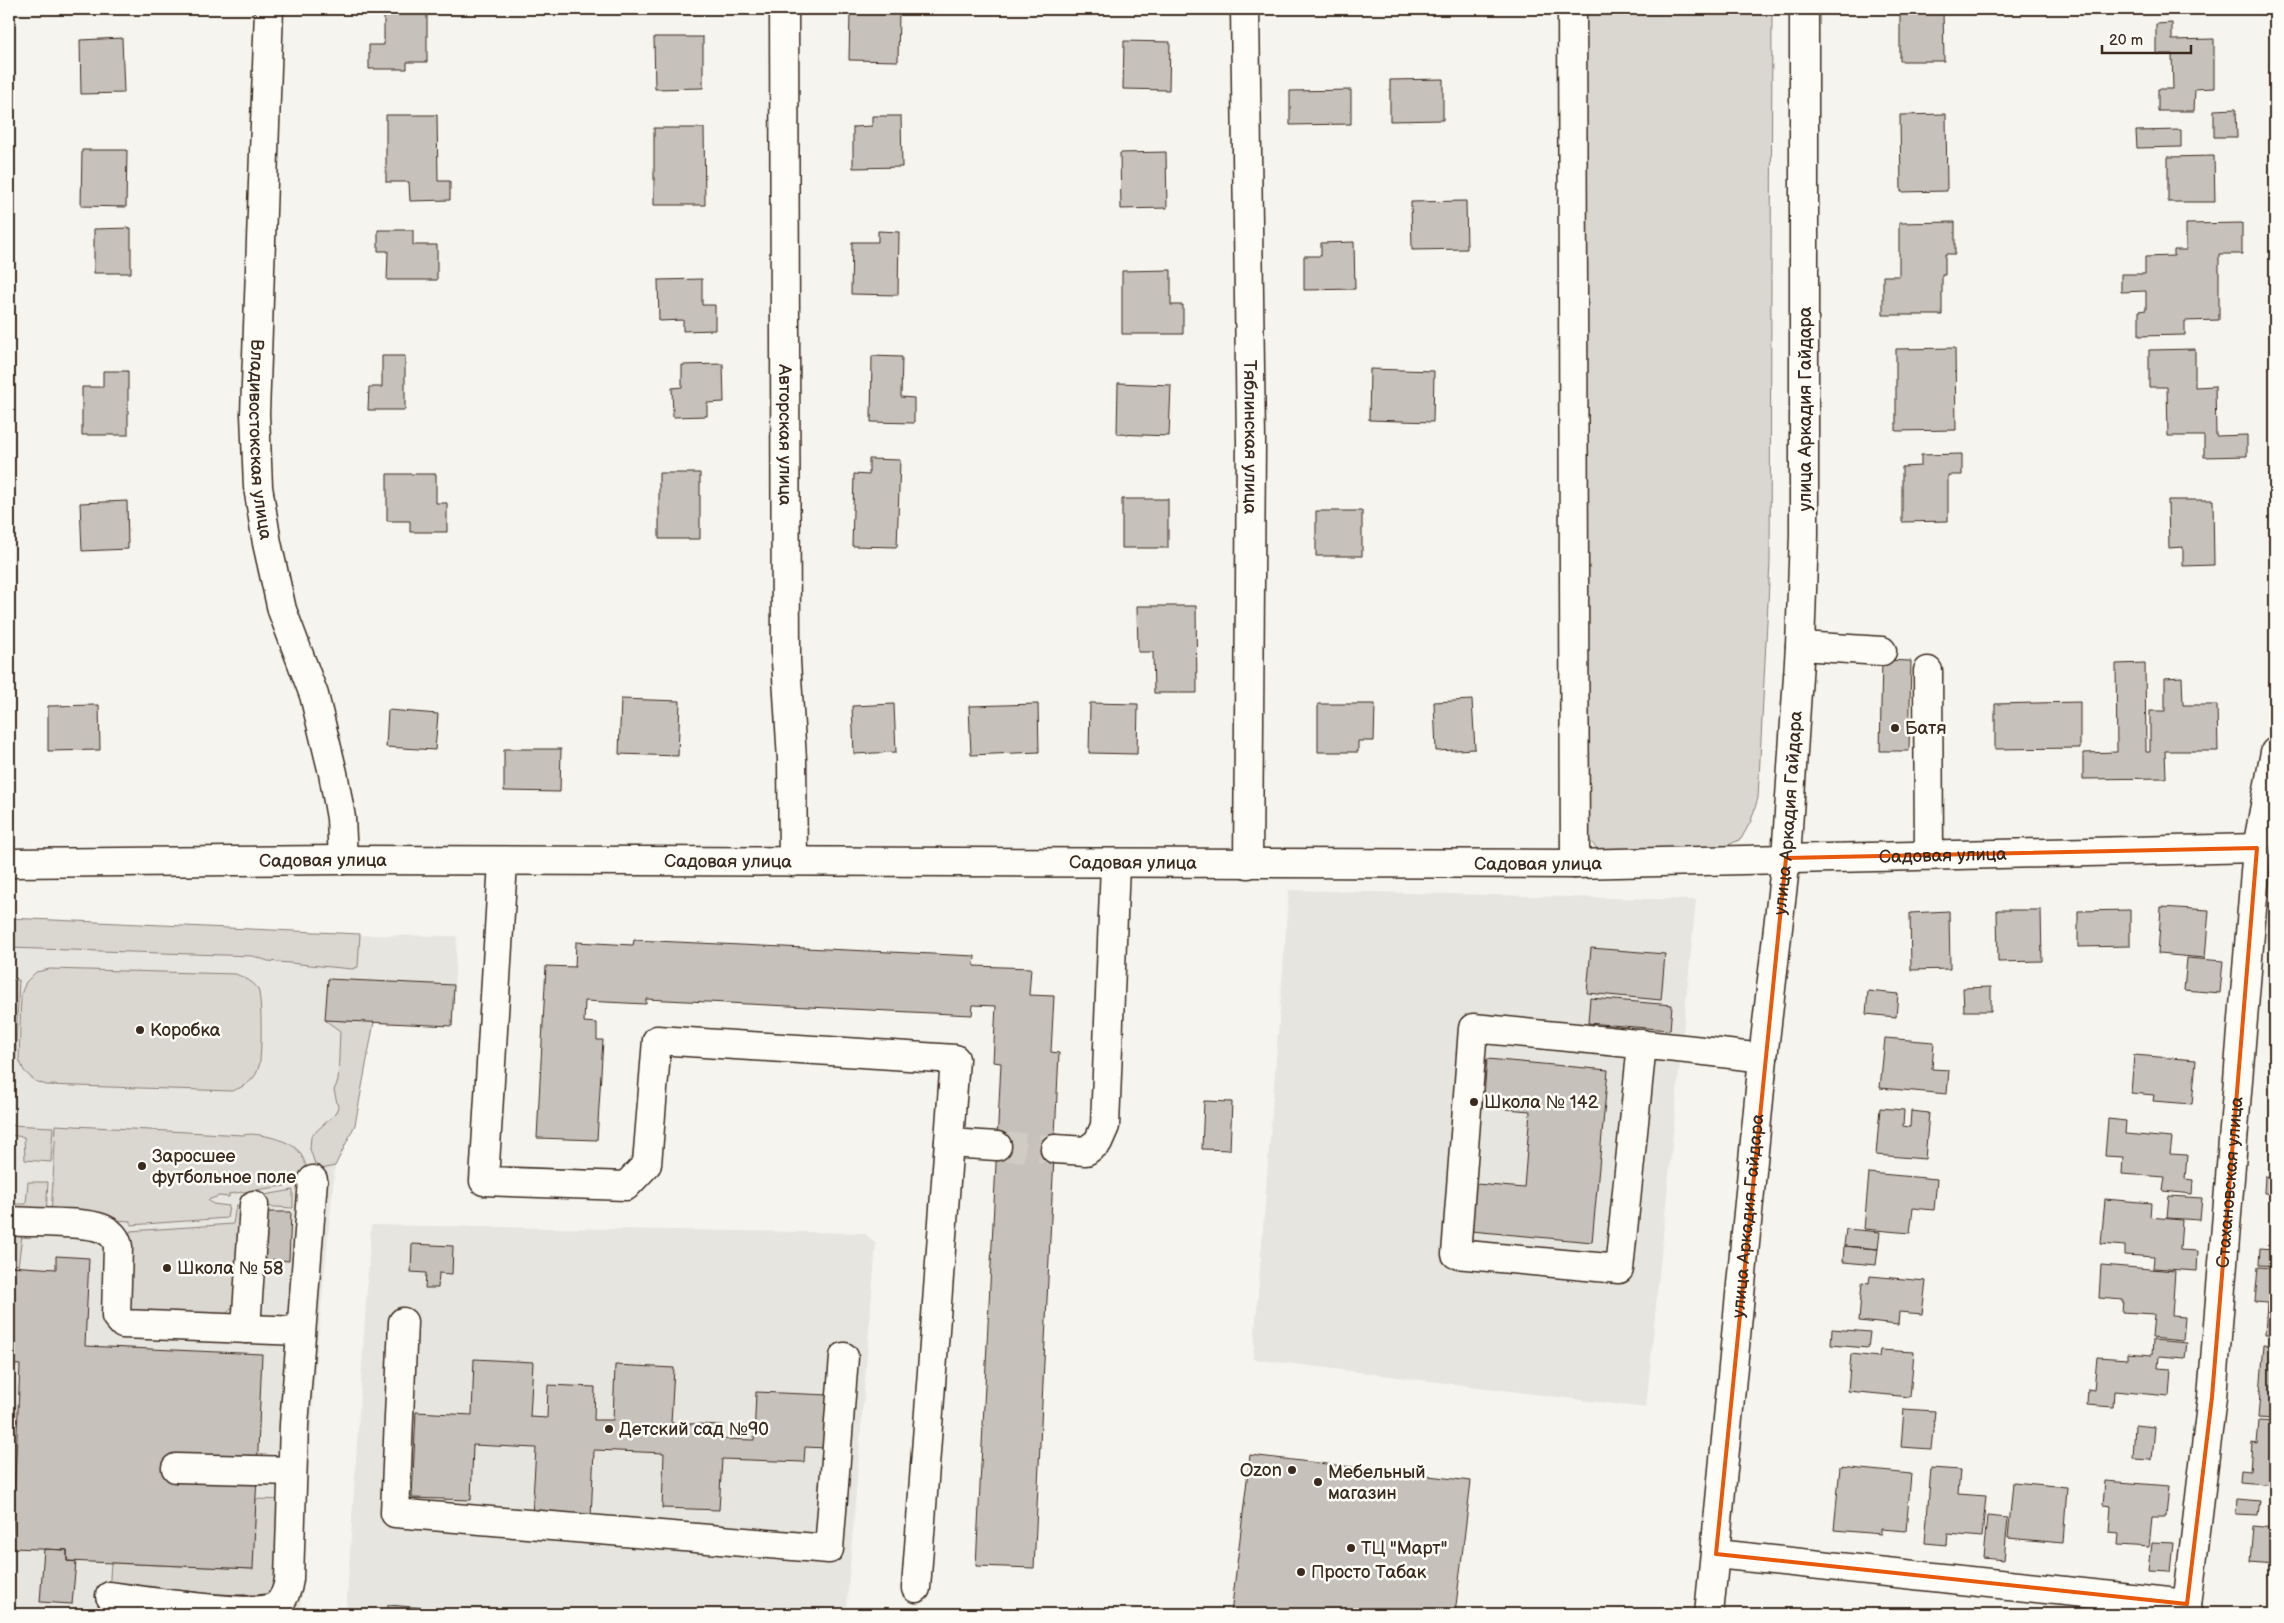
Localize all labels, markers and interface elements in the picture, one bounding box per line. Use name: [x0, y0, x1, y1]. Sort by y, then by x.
scale bar: [2102, 22, 2190, 54]
text: 20 m: [2109, 31, 2143, 50]
street label: улица Аркадия Гайдара: [1795, 306, 1816, 511]
street label: Владивостокская улица: [244, 339, 276, 542]
street label: Тяблинская улица: [1239, 360, 1261, 515]
street label: Авторская улица: [774, 363, 796, 506]
street label: улица Аркадия Гайдара: [1770, 710, 1807, 916]
place label: Батя: [1905, 718, 1946, 739]
marker: Батя: [1889, 722, 1901, 734]
street label: Садовая улица: [1879, 844, 2007, 868]
street label: Садовая улица: [259, 850, 387, 872]
street label: Садовая улица: [664, 851, 792, 872]
street label: Садовая улица: [1069, 852, 1197, 874]
street label: Садовая улица: [1474, 853, 1603, 875]
place label: Коробка: [150, 1020, 221, 1041]
marker: Коробка: [134, 1024, 146, 1036]
place label: Школа № 142: [1484, 1092, 1599, 1113]
street label: Стахановская улица: [2213, 1095, 2248, 1269]
marker: Школа № 142: [1468, 1096, 1480, 1108]
street label: улица Аркадия Гайдара: [1728, 1113, 1769, 1319]
place label: Заросшее футбольное поле: [152, 1146, 296, 1188]
marker: Заросшее футбольное поле: [136, 1160, 148, 1172]
place label: Школа № 58: [177, 1258, 284, 1279]
marker: Школа № 58: [161, 1262, 173, 1274]
place label: Детский сад №90: [619, 1419, 769, 1440]
marker: Детский сад №90: [603, 1423, 615, 1435]
place label: Ozon: [1240, 1460, 1282, 1481]
place label: Мебельный магазин: [1328, 1462, 1426, 1504]
marker: Ozon: [1286, 1464, 1298, 1476]
marker: Мебельный магазин: [1312, 1476, 1324, 1488]
place label: ТЦ "Март": [1361, 1538, 1447, 1559]
marker: ТЦ "Март": [1345, 1542, 1357, 1554]
place label: Просто Табак: [1311, 1562, 1427, 1583]
marker: Просто Табак: [1295, 1566, 1307, 1578]

